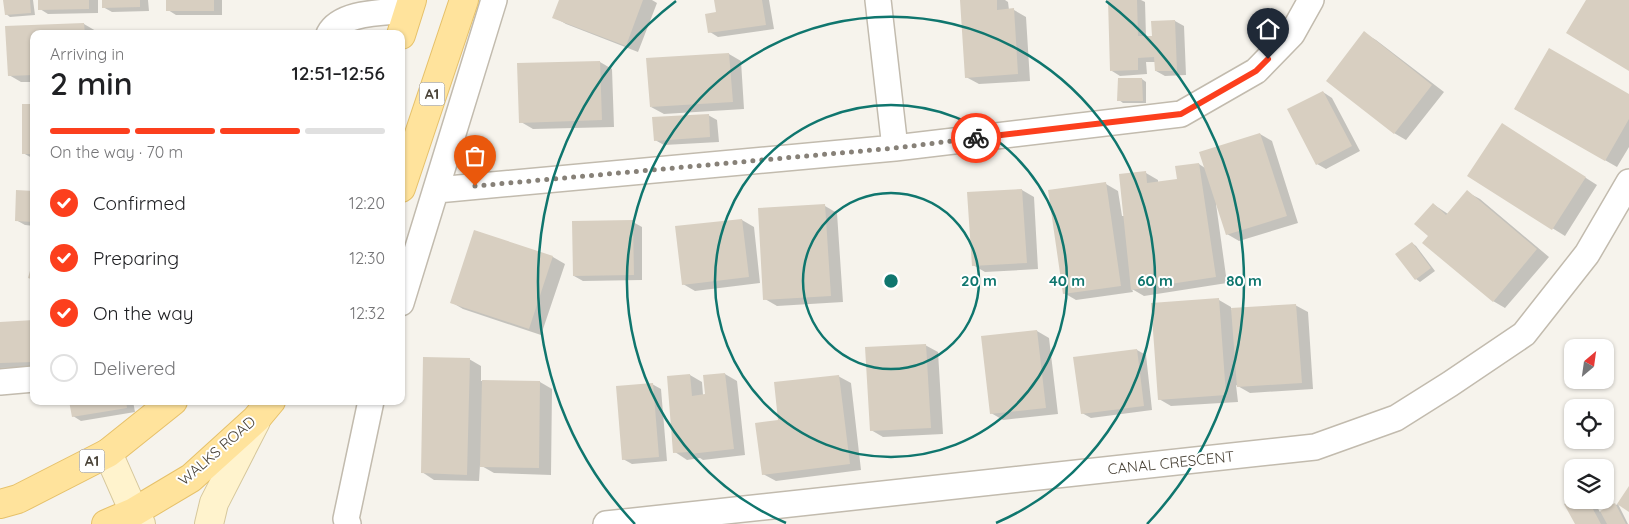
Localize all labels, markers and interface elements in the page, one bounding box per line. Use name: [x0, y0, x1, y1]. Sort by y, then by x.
pin: [1247, 8, 1289, 59]
icon: home: [1254, 15, 1282, 43]
text: Arriving in: [50, 44, 124, 64]
text: 12:51–12:56: [292, 61, 385, 85]
text: 2 min: [50, 63, 133, 103]
road number: A1: [420, 82, 444, 106]
courier: [951, 113, 1001, 163]
icon: bike: [962, 124, 990, 152]
pin: [454, 135, 496, 186]
text: On the way · 70 m: [50, 142, 183, 162]
icon: bag: [461, 142, 489, 170]
icon: check: [50, 189, 78, 217]
text: Confirmed: [93, 191, 186, 215]
text: 12:20: [349, 193, 385, 213]
icon: check: [50, 244, 78, 272]
text: Preparing: [93, 246, 179, 270]
text: 12:30: [349, 248, 385, 268]
text: 20 m: [961, 271, 997, 290]
text: 40 m: [1049, 271, 1085, 290]
text: 60 m: [1137, 271, 1173, 290]
text: 80 m: [1226, 271, 1262, 290]
centre of rings: [882, 272, 900, 290]
icon: check: [50, 299, 78, 327]
text: On the way: [93, 301, 194, 325]
text: 12:32: [350, 303, 385, 323]
north arrow: [1564, 339, 1614, 389]
map controls: [1564, 339, 1614, 509]
text: Delivered: [93, 356, 176, 380]
button: locate: [1564, 399, 1614, 449]
street label: WALKS ROAD: [174, 412, 259, 489]
street label: CANAL CRESCENT: [1107, 446, 1235, 479]
road number: A1: [80, 450, 104, 472]
button: layers: [1564, 459, 1614, 509]

